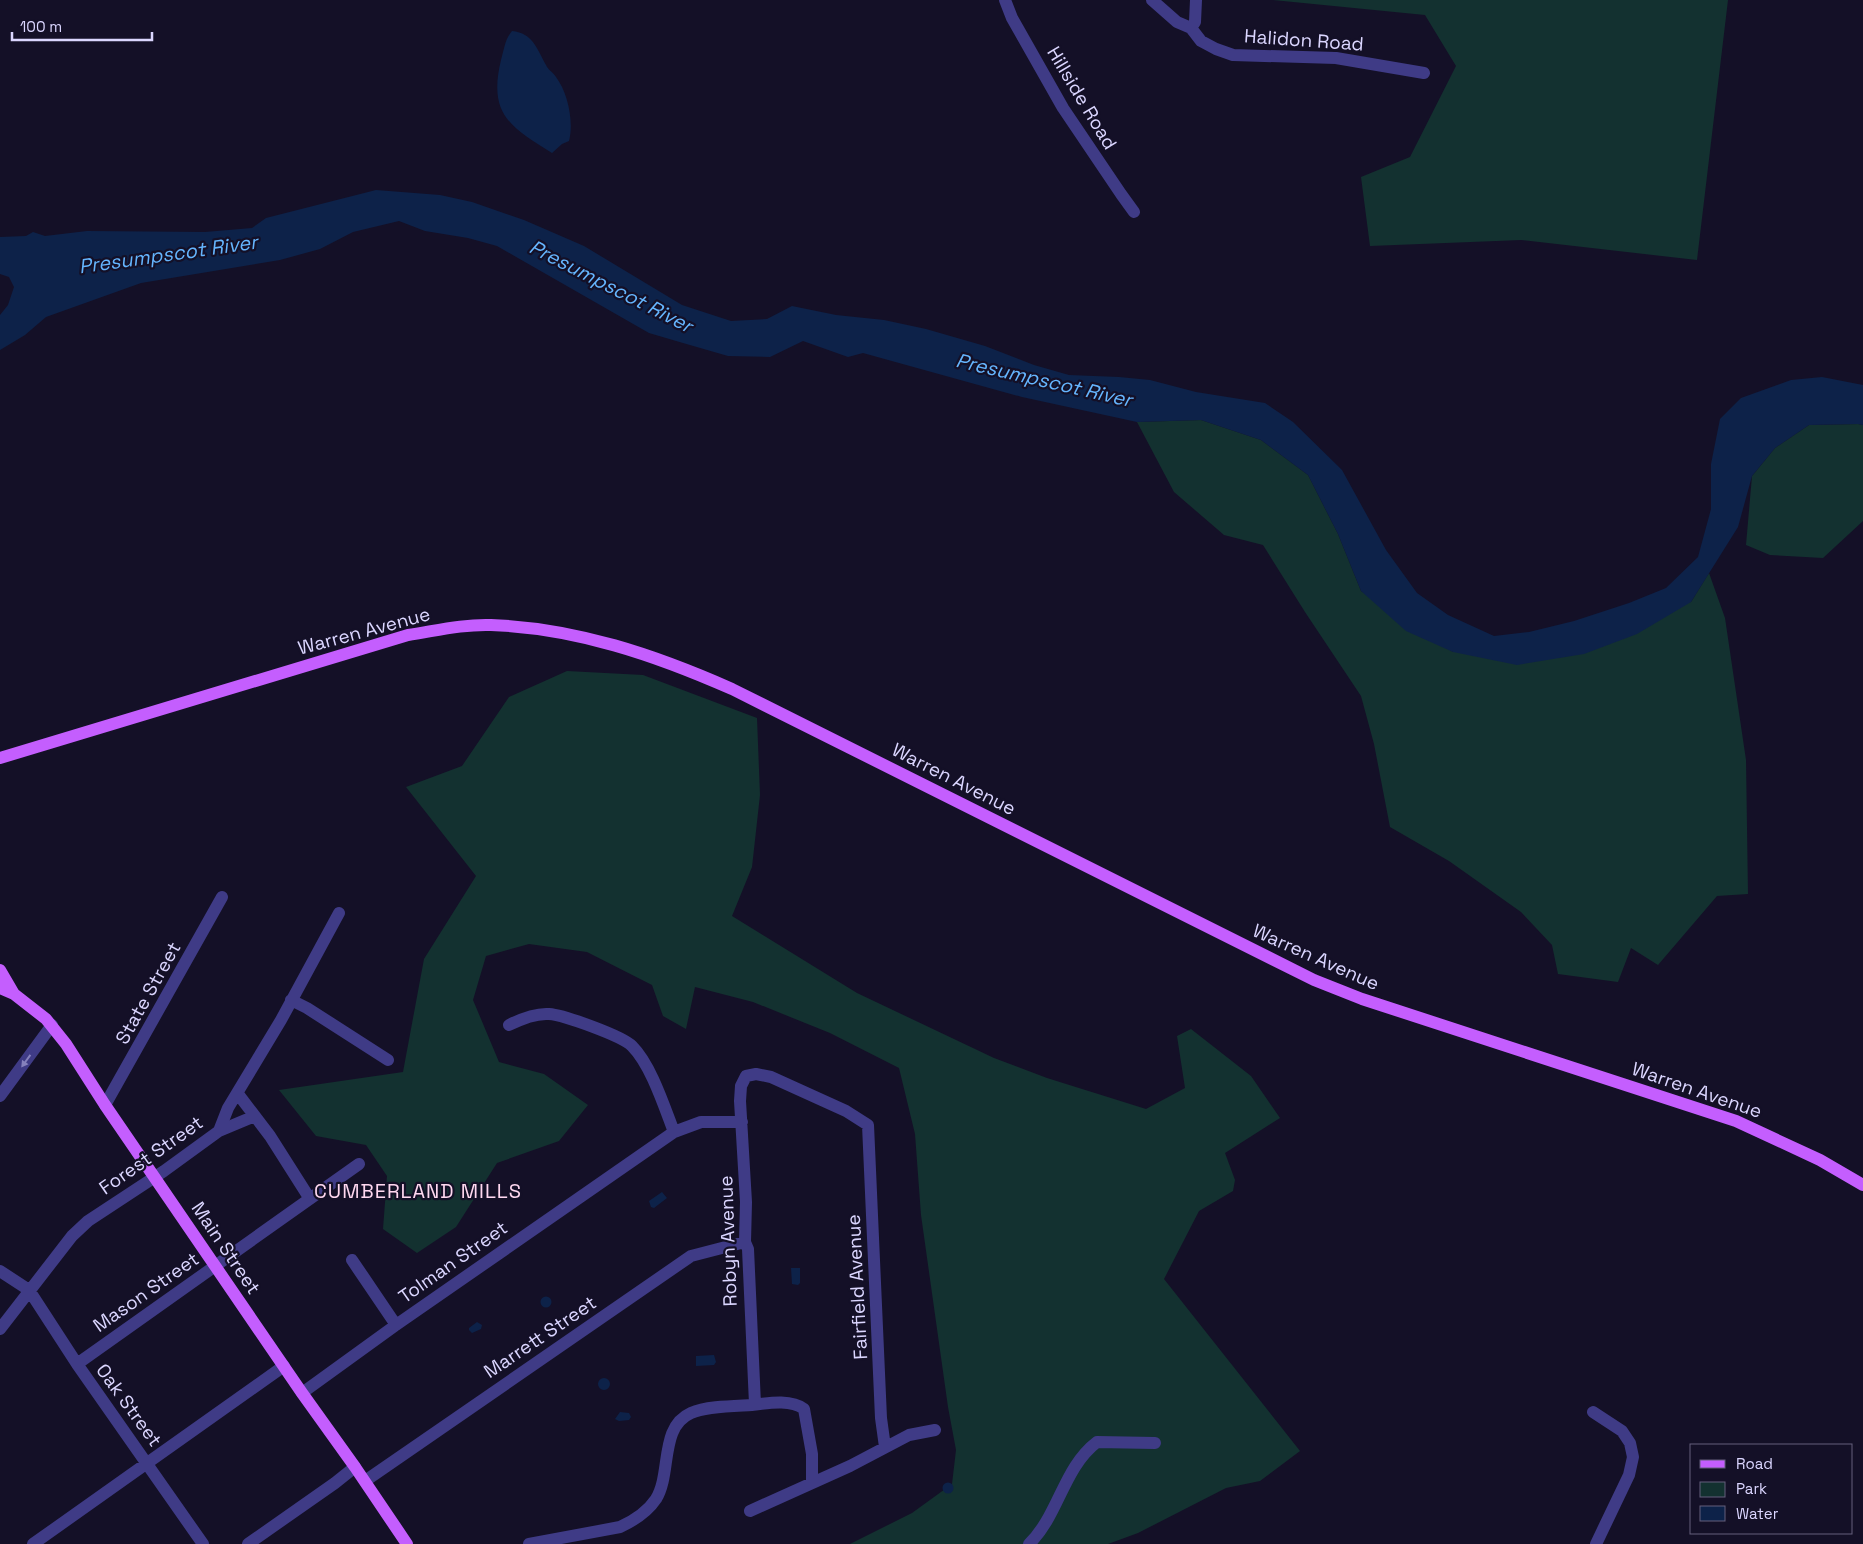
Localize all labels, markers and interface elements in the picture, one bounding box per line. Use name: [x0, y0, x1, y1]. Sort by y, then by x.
scale bar: [12, 10, 152, 42]
text: 100 m: [20, 17, 62, 36]
street label: Halidon Road: [1243, 23, 1365, 57]
street label: Hillside Road: [1041, 42, 1123, 154]
water label: Presumpscot River: [77, 228, 261, 279]
water label: Presumpscot River: [525, 234, 699, 340]
water label: Presumpscot River: [953, 347, 1137, 413]
street label: Warren Avenue: [295, 601, 433, 661]
street label: Warren Avenue: [888, 737, 1020, 821]
street label: Warren Avenue: [1249, 918, 1383, 996]
street label: State Street: [110, 937, 186, 1049]
one-way arrow: [21, 1054, 31, 1068]
street label: Warren Avenue: [1629, 1056, 1765, 1124]
street label: Forest Street: [94, 1110, 208, 1200]
street label: Robyn Avenue: [713, 1175, 743, 1307]
district label: CUMBERLAND MILLS: [314, 1178, 522, 1204]
street label: Main Street: [186, 1197, 266, 1299]
street label: Fairfield Avenue: [841, 1214, 873, 1360]
street label: Tolman Street: [394, 1215, 512, 1309]
street label: Mason Street: [88, 1246, 204, 1338]
street label: Marrett Street: [479, 1290, 601, 1384]
street label: Oak Street: [90, 1358, 168, 1452]
legend: [1690, 1444, 1853, 1534]
text: Road: [1736, 1454, 1773, 1473]
text: Park: [1736, 1479, 1767, 1498]
text: Water: [1736, 1504, 1779, 1523]

